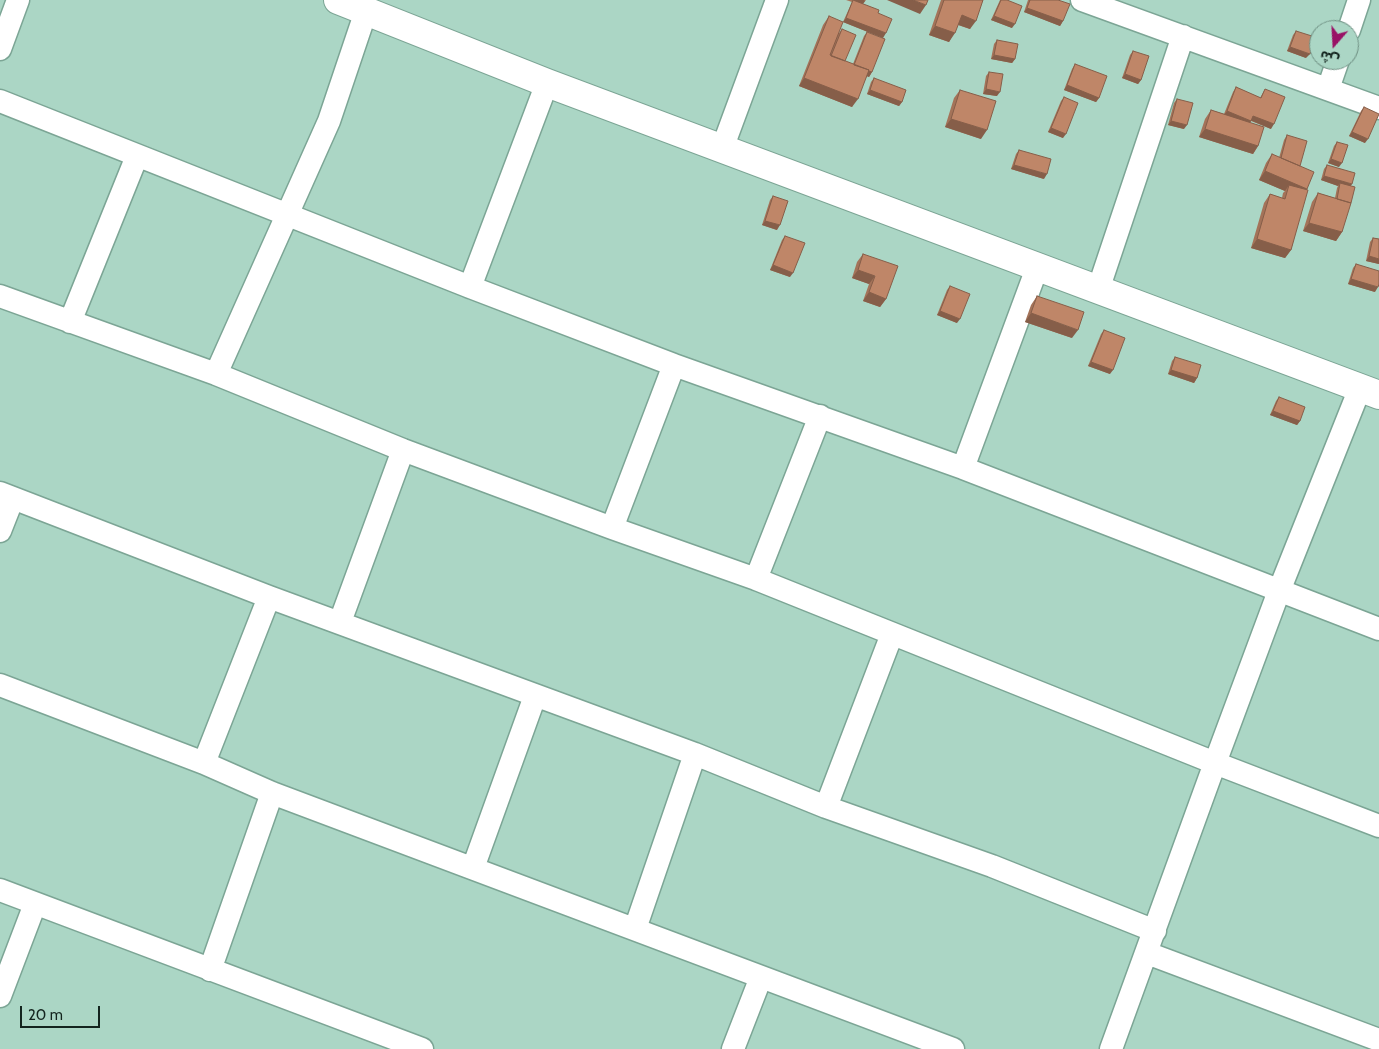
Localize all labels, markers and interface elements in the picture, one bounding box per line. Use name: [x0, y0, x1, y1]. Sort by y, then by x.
north arrow: [1309, 20, 1359, 70]
text: ش: [1317, 47, 1341, 70]
scale bar: [22, 996, 102, 1028]
text: 20 m: [28, 1006, 63, 1024]

